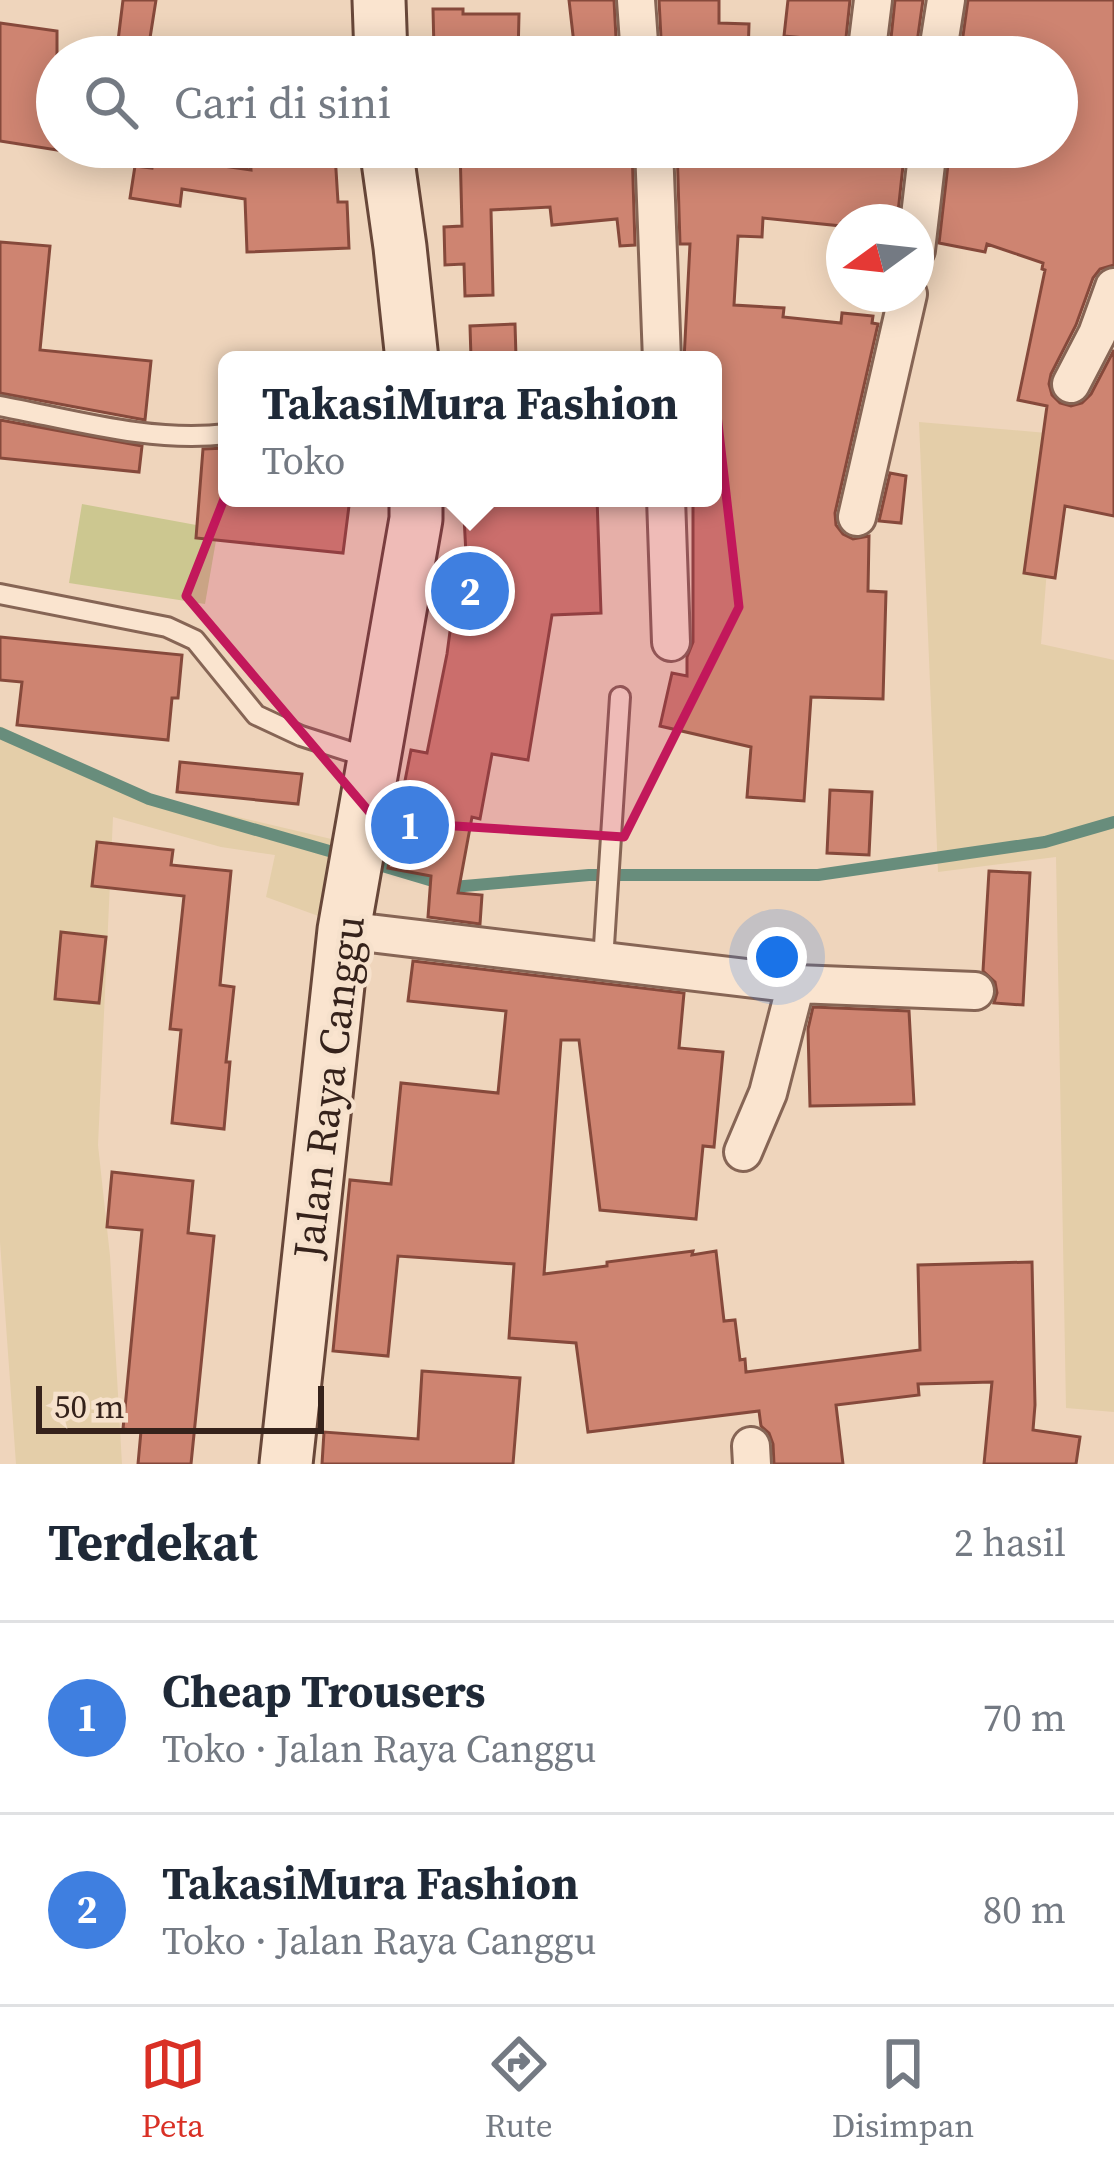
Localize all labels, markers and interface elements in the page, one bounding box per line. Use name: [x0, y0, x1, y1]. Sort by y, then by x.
search box: [36, 36, 1078, 168]
icon: search: [78, 69, 144, 135]
text: Cari di sini: [174, 71, 391, 133]
north arrow: [826, 204, 934, 312]
popup: [218, 351, 722, 507]
text: TakasiMura Fashion: [262, 372, 678, 434]
text: Toko: [262, 434, 345, 487]
pin: 2: [431, 546, 509, 636]
pin: 1: [371, 780, 449, 870]
street label: Jalan Raya Canggu: [278, 912, 378, 1263]
your location: [747, 927, 807, 987]
scale bar: [36, 1380, 324, 1433]
text: 50 m: [54, 1384, 124, 1429]
text: Terdekat: [48, 1507, 257, 1577]
text: 2 hasil: [954, 1516, 1066, 1569]
text: Cheap Trousers: [162, 1660, 486, 1722]
text: 1: [76, 1691, 98, 1744]
text: 70 m: [983, 1691, 1066, 1744]
text: Toko · Jalan Raya Canggu: [162, 1722, 597, 1775]
text: TakasiMura Fashion: [162, 1852, 579, 1914]
text: 2: [76, 1883, 98, 1936]
text: 80 m: [983, 1883, 1066, 1936]
text: Toko · Jalan Raya Canggu: [162, 1914, 597, 1967]
tab: Peta: [140, 2031, 206, 2148]
tab: Rute: [485, 2031, 553, 2148]
tab: Disimpan: [832, 2031, 974, 2148]

